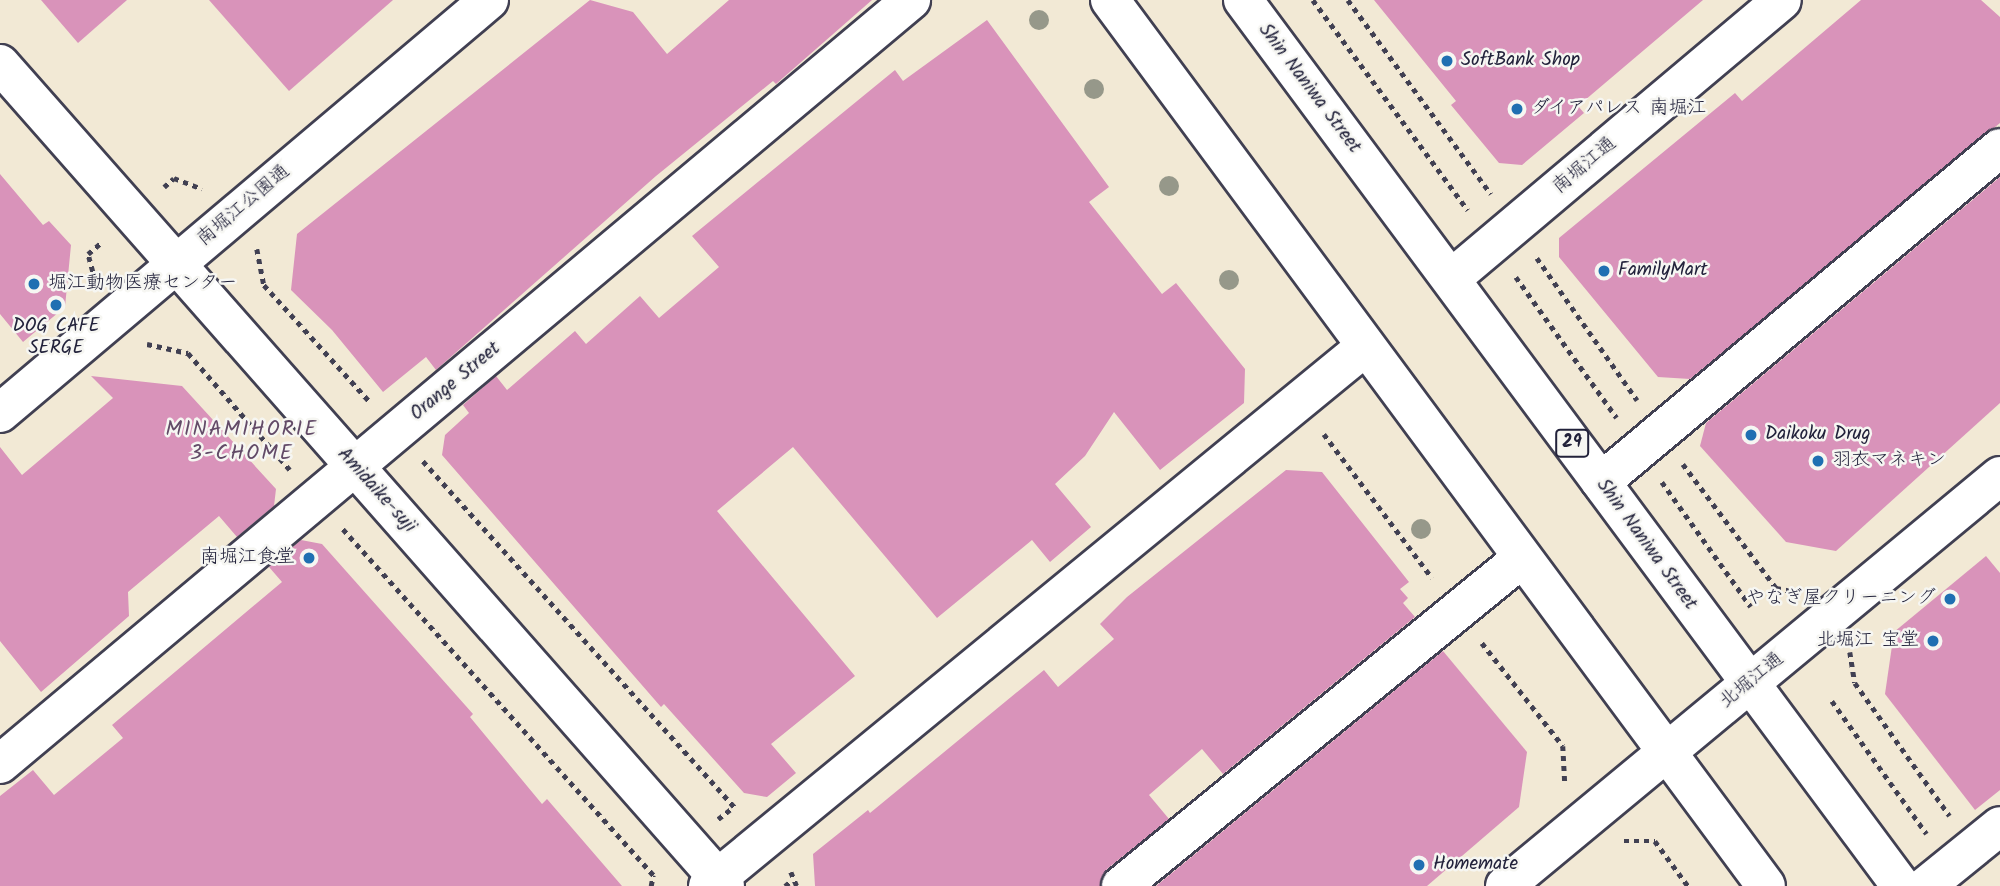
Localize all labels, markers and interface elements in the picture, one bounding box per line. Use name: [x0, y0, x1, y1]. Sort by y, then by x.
street label: Shin Naniwa Street: [1253, 20, 1365, 158]
place label: SoftBank Shop: [1461, 50, 1580, 72]
marker: SoftBank Shop: [1439, 53, 1455, 69]
place label: ダイアパレス 南堀江: [1531, 98, 1710, 120]
marker: ダイアパレス 南堀江: [1509, 101, 1525, 117]
street label: 南堀江通: [1549, 133, 1621, 199]
street label: 南堀江公園通: [193, 161, 295, 251]
place label: FamilyMart: [1618, 260, 1708, 282]
marker: FamilyMart: [1596, 263, 1612, 279]
place label: 堀江動物医療センター: [48, 273, 238, 295]
marker: 堀江動物医療センター: [26, 276, 42, 292]
marker: DOG CAFE SERGE: [48, 297, 64, 313]
place label: DOG CAFE SERGE: [12, 316, 100, 360]
street label: Orange Street: [406, 338, 506, 426]
district label: MINAMIHORIE 3-CHOME: [167, 417, 317, 467]
place label: Daikoku Drug: [1765, 424, 1871, 446]
marker: Daikoku Drug: [1743, 427, 1759, 443]
road number: 29: [1554, 428, 1590, 458]
street label: Amidaike-suji: [332, 444, 420, 538]
place label: 羽衣マネキン: [1832, 450, 1946, 472]
marker: 羽衣マネキン: [1810, 453, 1826, 469]
street label: Shin Naniwa Street: [1591, 475, 1701, 615]
place label: 南堀江食堂: [200, 547, 295, 569]
marker: 南堀江食堂: [301, 550, 317, 566]
place label: やなぎ屋クリーニング: [1746, 588, 1936, 610]
marker: やなぎ屋クリーニング: [1942, 591, 1958, 607]
place label: 北堀江 宝堂: [1816, 630, 1919, 652]
marker: 北堀江 宝堂: [1925, 633, 1941, 649]
street label: 北堀江通: [1715, 648, 1789, 714]
place label: Homemate: [1433, 854, 1518, 876]
marker: Homemate: [1411, 857, 1427, 873]

